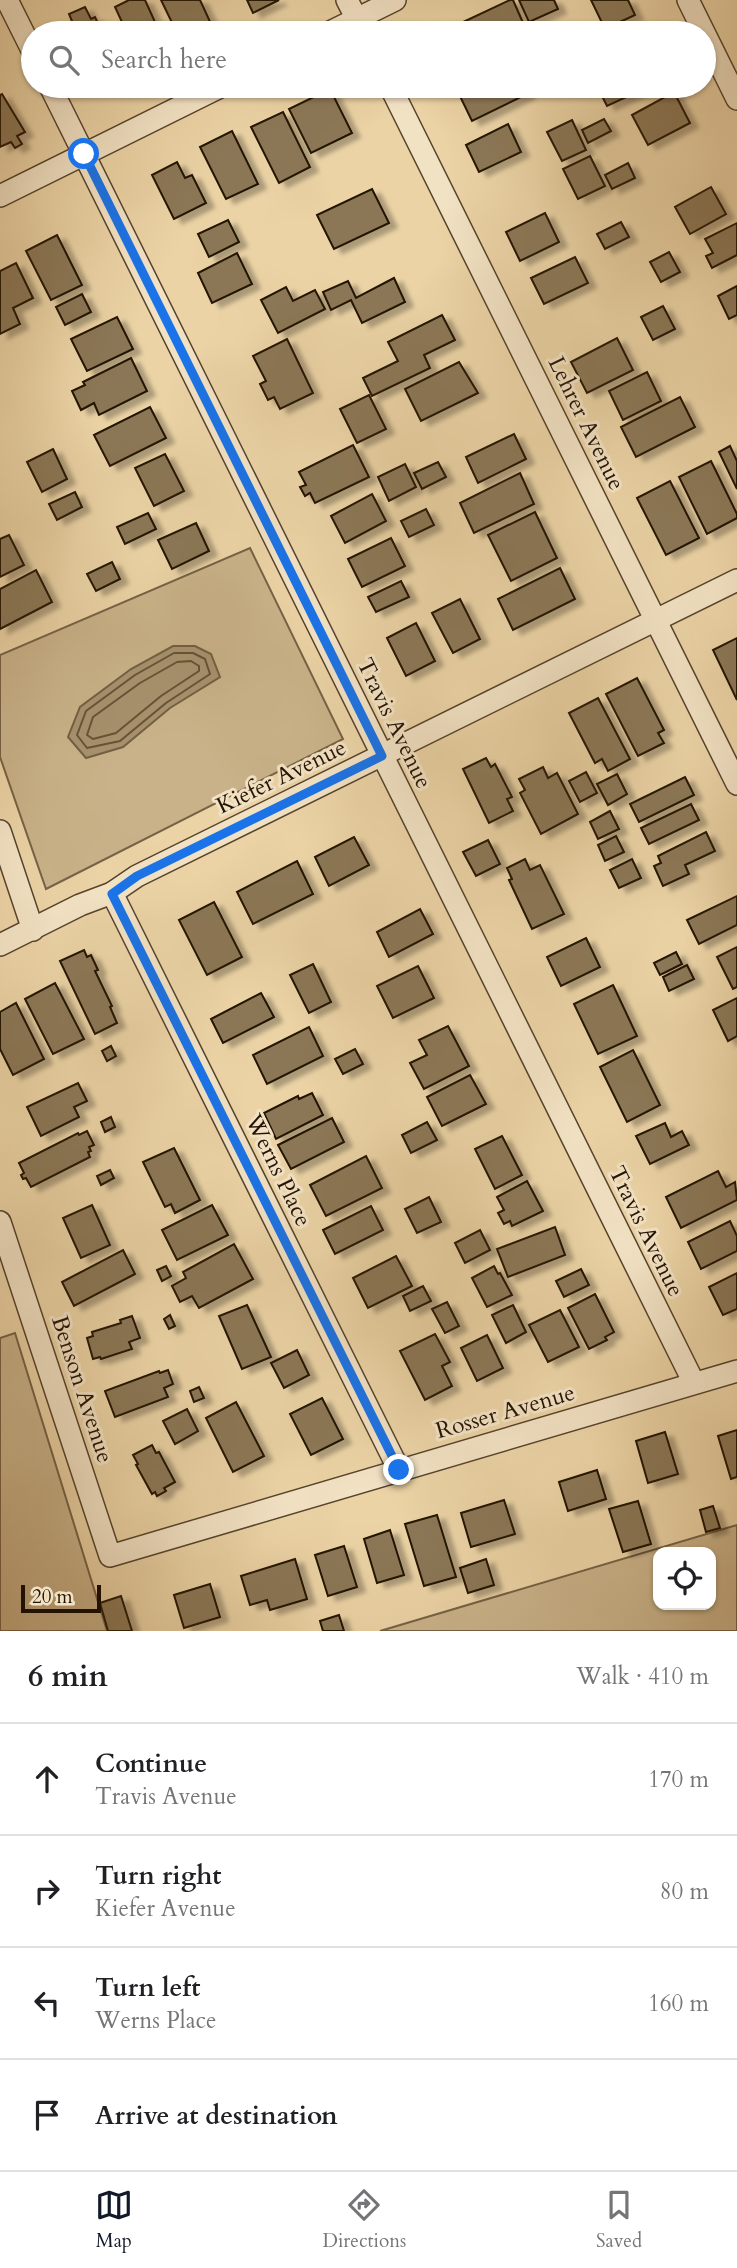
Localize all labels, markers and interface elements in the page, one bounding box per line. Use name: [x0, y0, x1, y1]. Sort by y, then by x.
search box: [21, 21, 716, 98]
icon: search: [45, 41, 83, 79]
text: Search here: [101, 42, 227, 77]
route start: [68, 138, 99, 169]
street label: Lehrer Avenue: [541, 351, 632, 495]
street label: Travis Avenue: [350, 653, 440, 794]
street label: Kiefer Avenue: [211, 732, 351, 821]
street label: Werns Place: [238, 1108, 319, 1232]
street label: Travis Avenue: [602, 1161, 692, 1302]
street label: Benson Avenue: [44, 1312, 121, 1467]
street label: Rosser Avenue: [432, 1377, 578, 1446]
route end: [383, 1454, 414, 1485]
map controls: [653, 1547, 716, 1610]
button: locate: [653, 1547, 716, 1610]
scale bar: [21, 1582, 102, 1614]
text: 20 m: [32, 1584, 73, 1610]
text: 6 min: [28, 1656, 108, 1697]
text: Walk · 410 m: [576, 1661, 709, 1692]
text: Continue: [95, 1746, 207, 1781]
icon: ahead: [28, 1760, 66, 1798]
text: 170 m: [648, 1764, 709, 1795]
text: Travis Avenue: [95, 1781, 237, 1812]
text: Turn right: [95, 1858, 222, 1893]
icon: right: [28, 1872, 66, 1910]
text: 80 m: [660, 1876, 709, 1907]
text: Kiefer Avenue: [95, 1893, 236, 1924]
text: Turn left: [95, 1970, 200, 2005]
icon: left: [28, 1984, 66, 2022]
text: 160 m: [648, 1988, 709, 2019]
text: Werns Place: [95, 2005, 217, 2036]
icon: arrive: [28, 2096, 66, 2134]
text: Arrive at destination: [95, 2098, 338, 2133]
tab: Map: [95, 2186, 133, 2254]
tab: Directions: [323, 2186, 406, 2254]
tab: Saved: [596, 2186, 642, 2254]

